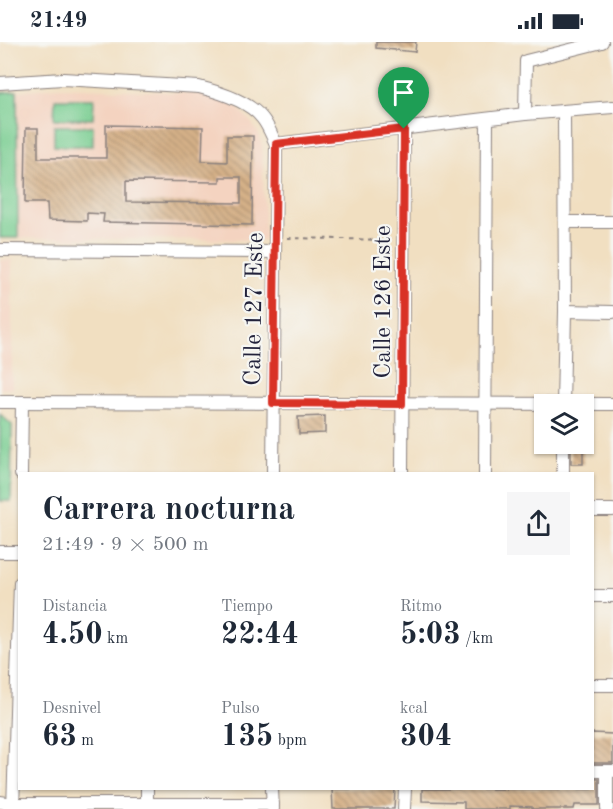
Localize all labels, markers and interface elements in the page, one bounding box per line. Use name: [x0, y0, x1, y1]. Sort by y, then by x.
text: 21:49: [30, 10, 87, 32]
pin: [378, 67, 429, 129]
icon: arrive: [387, 76, 420, 109]
street label: Calle 126 Este: [372, 225, 396, 379]
street label: Calle 127 Este: [242, 232, 268, 386]
map controls: [534, 394, 594, 454]
button: layers: [534, 394, 594, 454]
button: share: [507, 492, 570, 555]
text: Carrera nocturna: [42, 494, 295, 527]
text: 21:49 · 9 × 500 m: [42, 535, 209, 555]
text: Distancia: [42, 599, 107, 615]
text: Tiempo: [221, 599, 273, 615]
text: Ritmo: [400, 599, 442, 615]
text: 4.50: [42, 620, 103, 650]
text: 22:44: [221, 620, 299, 650]
text: 5:03: [400, 620, 461, 650]
text: km: [103, 631, 128, 647]
text: /km: [461, 631, 493, 647]
text: Desnivel: [42, 701, 101, 717]
text: Pulso: [221, 701, 260, 717]
text: kcal: [400, 701, 428, 717]
text: 63: [42, 722, 77, 752]
text: 135: [221, 722, 273, 752]
text: 304: [400, 722, 452, 752]
text: m: [77, 733, 94, 749]
text: bpm: [273, 733, 307, 749]

